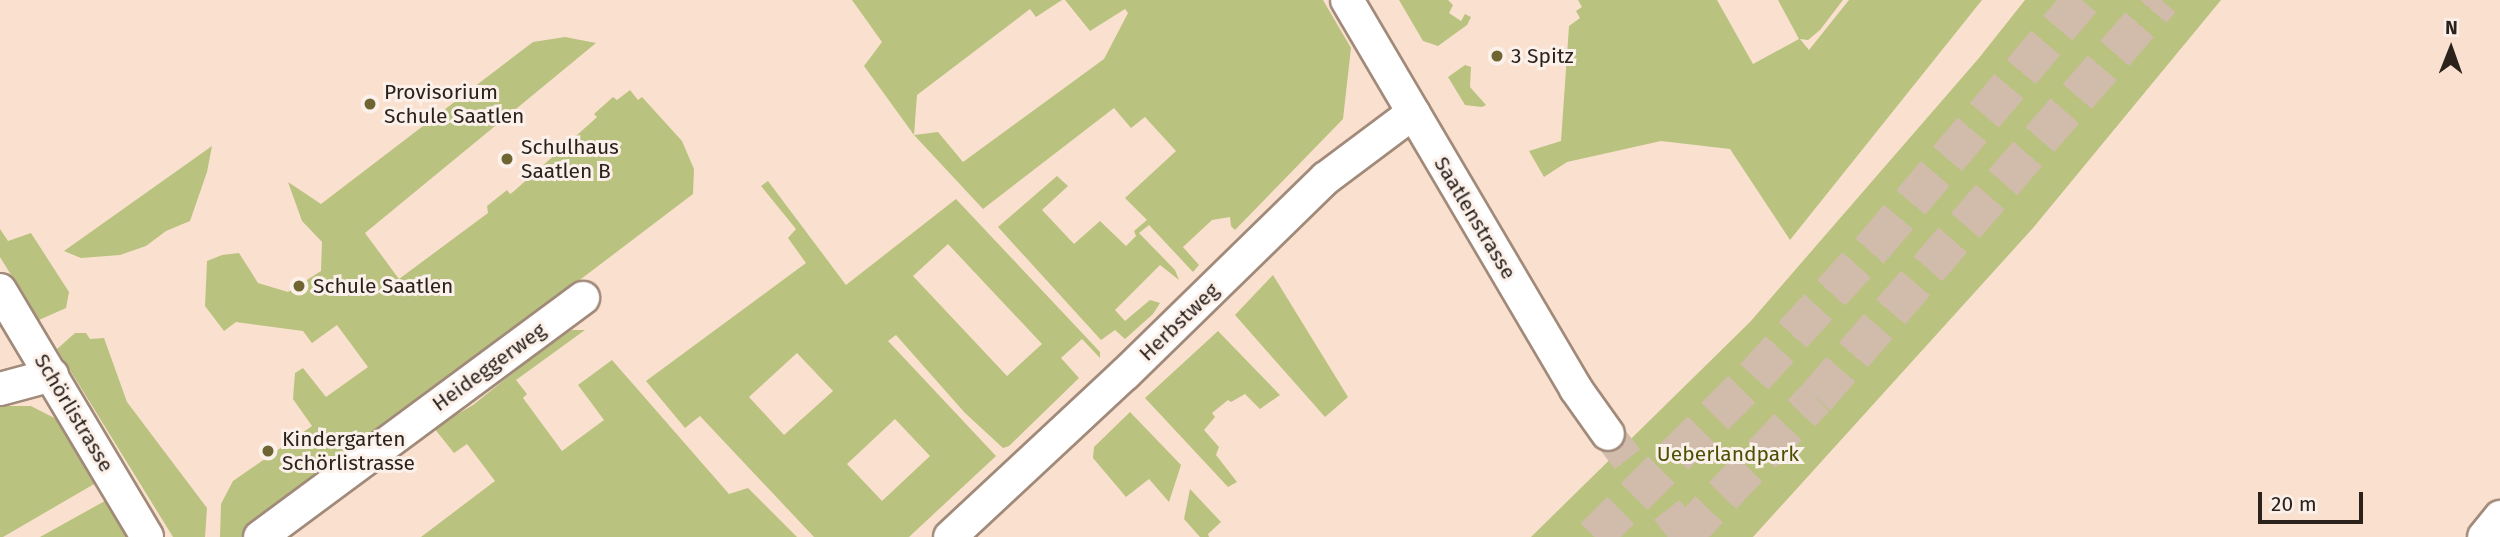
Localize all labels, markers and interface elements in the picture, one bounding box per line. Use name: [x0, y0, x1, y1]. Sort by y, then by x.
north arrow: [2416, 14, 2486, 84]
text: N: [2445, 16, 2458, 39]
place label: 3 Spitz: [1511, 43, 1574, 69]
marker: 3 Spitz: [1489, 48, 1505, 64]
place label: Provisorium Schule Saatlen: [384, 79, 524, 129]
marker: Provisorium Schule Saatlen: [362, 96, 378, 112]
place label: Schulhaus Saatlen B: [521, 134, 619, 184]
marker: Schulhaus Saatlen B: [499, 151, 515, 167]
street label: Saatlenstrasse: [1429, 152, 1521, 284]
place label: Schule Saatlen: [313, 273, 453, 299]
marker: Schule Saatlen: [291, 278, 307, 294]
street label: Herbstweg: [1134, 278, 1224, 366]
street label: Heideggerweg: [427, 317, 551, 417]
street label: Schörlistrasse: [29, 349, 119, 477]
place label: Kindergarten Schörlistrasse: [282, 426, 415, 476]
park label: Ueberlandpark: [1657, 441, 1799, 467]
marker: Kindergarten Schörlistrasse: [260, 443, 276, 459]
scale bar: [2262, 477, 2367, 522]
text: 20 m: [2271, 491, 2317, 517]

